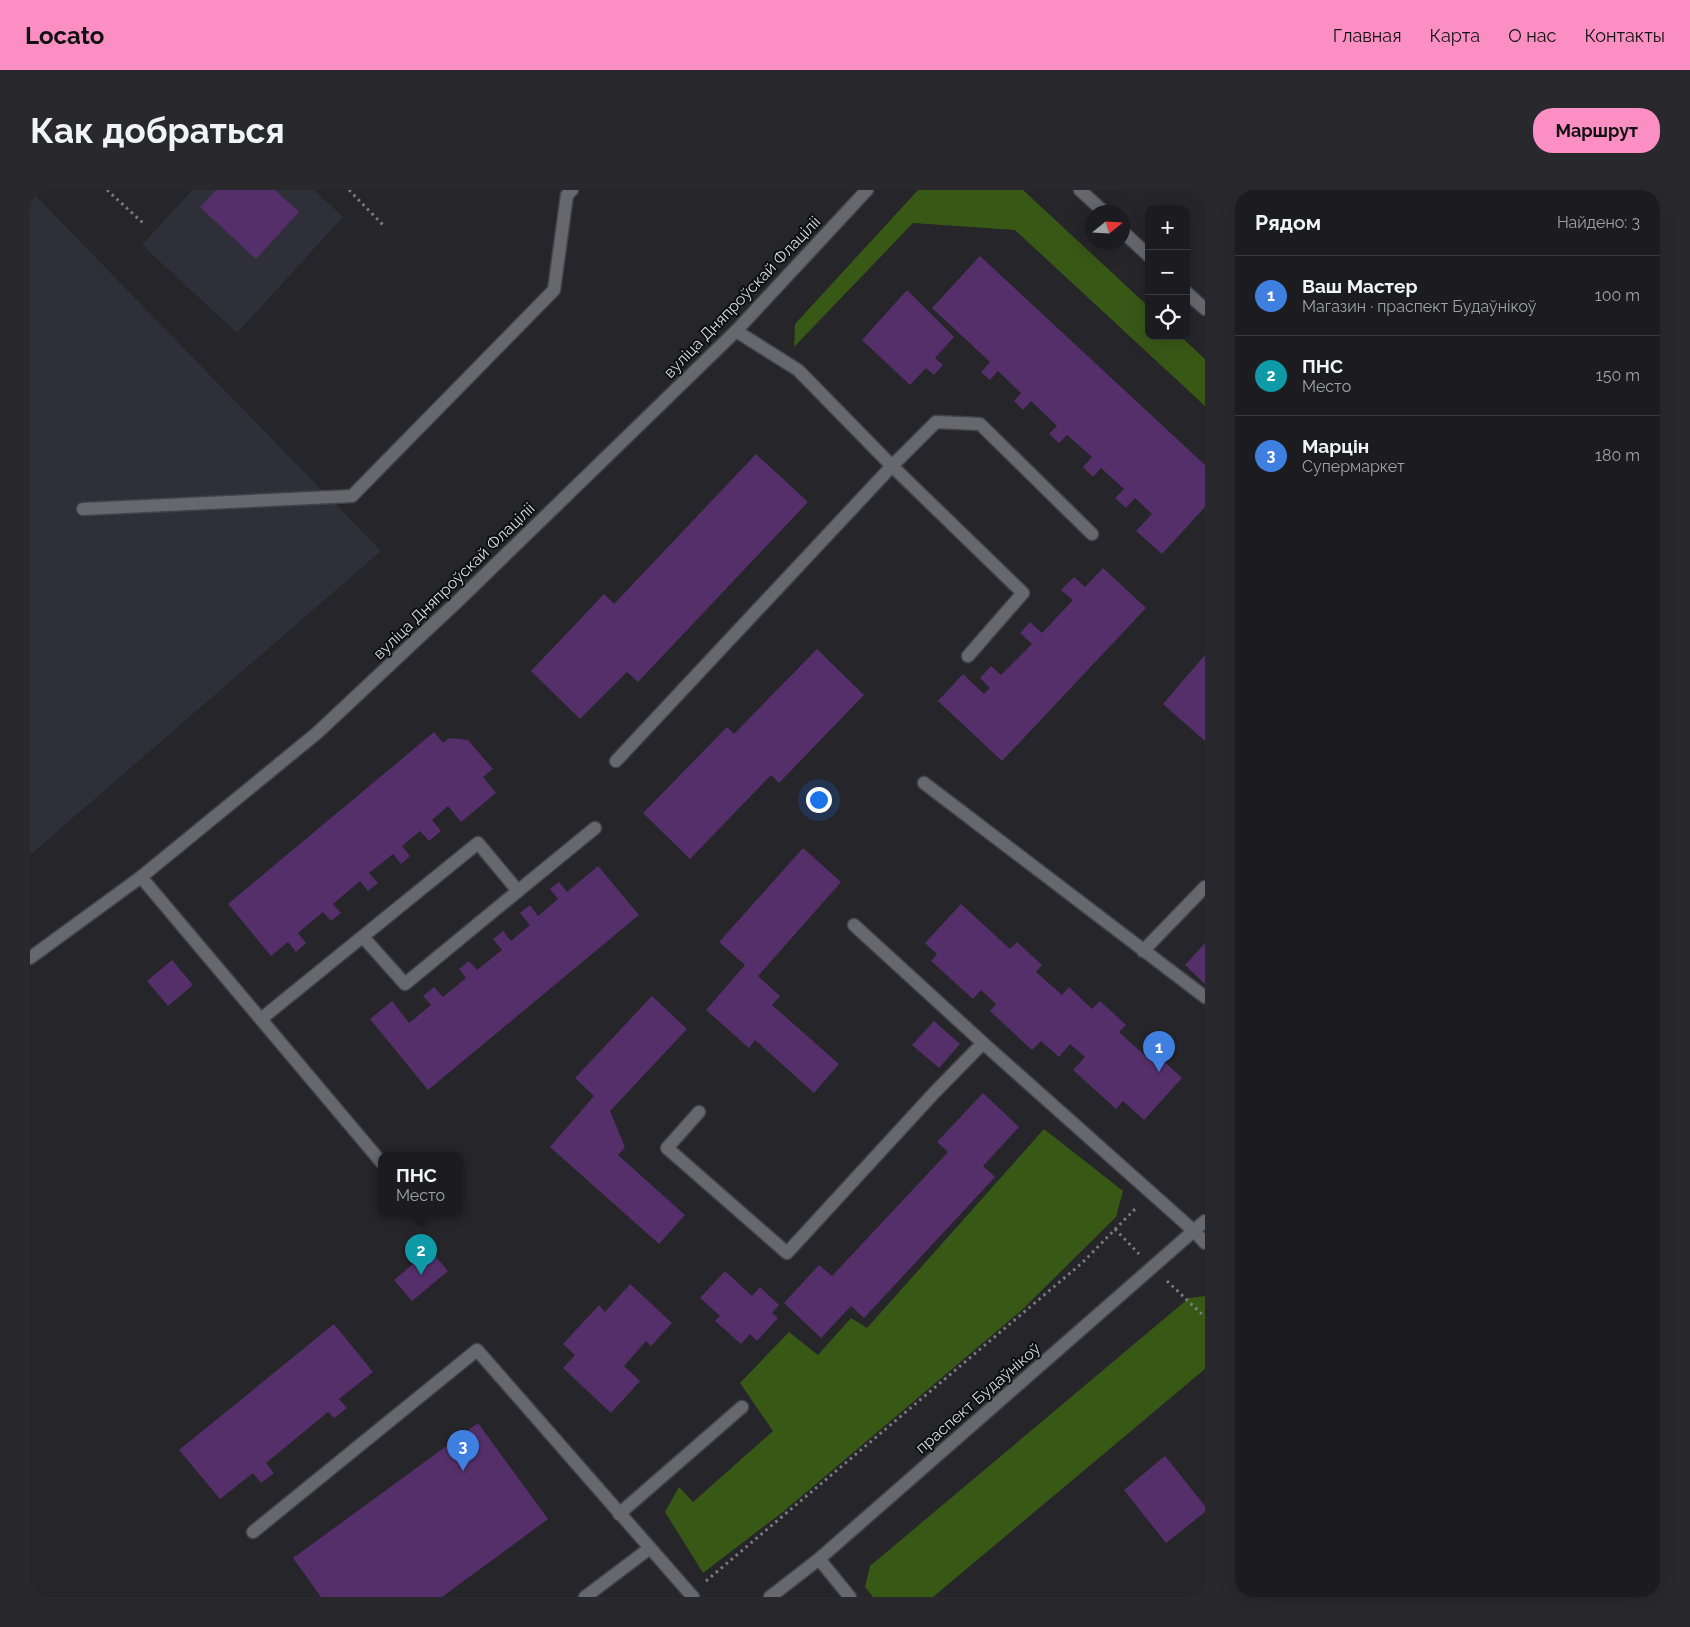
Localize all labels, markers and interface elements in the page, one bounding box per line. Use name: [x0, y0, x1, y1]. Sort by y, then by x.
text: Locato: [25, 21, 104, 50]
text: Главная: [1333, 25, 1401, 46]
text: Карта: [1429, 25, 1480, 46]
text: О нас: [1508, 25, 1556, 46]
text: Контакты: [1584, 25, 1665, 46]
button: Маршрут: [1533, 108, 1660, 153]
text: Как добраться: [30, 110, 285, 151]
north arrow: [1085, 205, 1130, 250]
map controls: [1145, 205, 1190, 340]
button: +: [1145, 205, 1190, 250]
text: Рядом: [1255, 210, 1321, 235]
street label: вуліца Дняпроўскай Флаціліі: [660, 212, 824, 382]
text: Найдено: 3: [1557, 213, 1640, 232]
button: −: [1145, 250, 1190, 295]
text: Ваш Мастер: [1302, 275, 1418, 297]
text: 1: [1267, 286, 1275, 305]
text: 100 m: [1595, 286, 1640, 305]
button: locate: [1145, 295, 1190, 340]
text: Магазин · праспект Будаўнікоў: [1302, 297, 1536, 316]
text: ПНС: [1302, 355, 1343, 377]
text: 2: [1266, 366, 1276, 385]
text: 150 m: [1596, 366, 1640, 385]
text: Место: [1302, 377, 1351, 396]
text: Марцін: [1302, 435, 1369, 457]
text: 3: [1267, 446, 1275, 465]
text: 180 m: [1595, 446, 1640, 465]
text: Супермаркет: [1302, 457, 1405, 476]
street label: вуліца Дняпроўскай Флаціліі: [369, 499, 539, 663]
your location: [806, 787, 832, 813]
pin: 1: [1143, 1031, 1175, 1072]
popup: [378, 1152, 463, 1217]
text: ПНС: [396, 1164, 437, 1186]
text: Место: [396, 1186, 445, 1205]
pin: 2: [405, 1234, 437, 1275]
street label: праспект Будаўнікоў: [912, 1338, 1045, 1457]
pin: 3: [447, 1430, 479, 1471]

